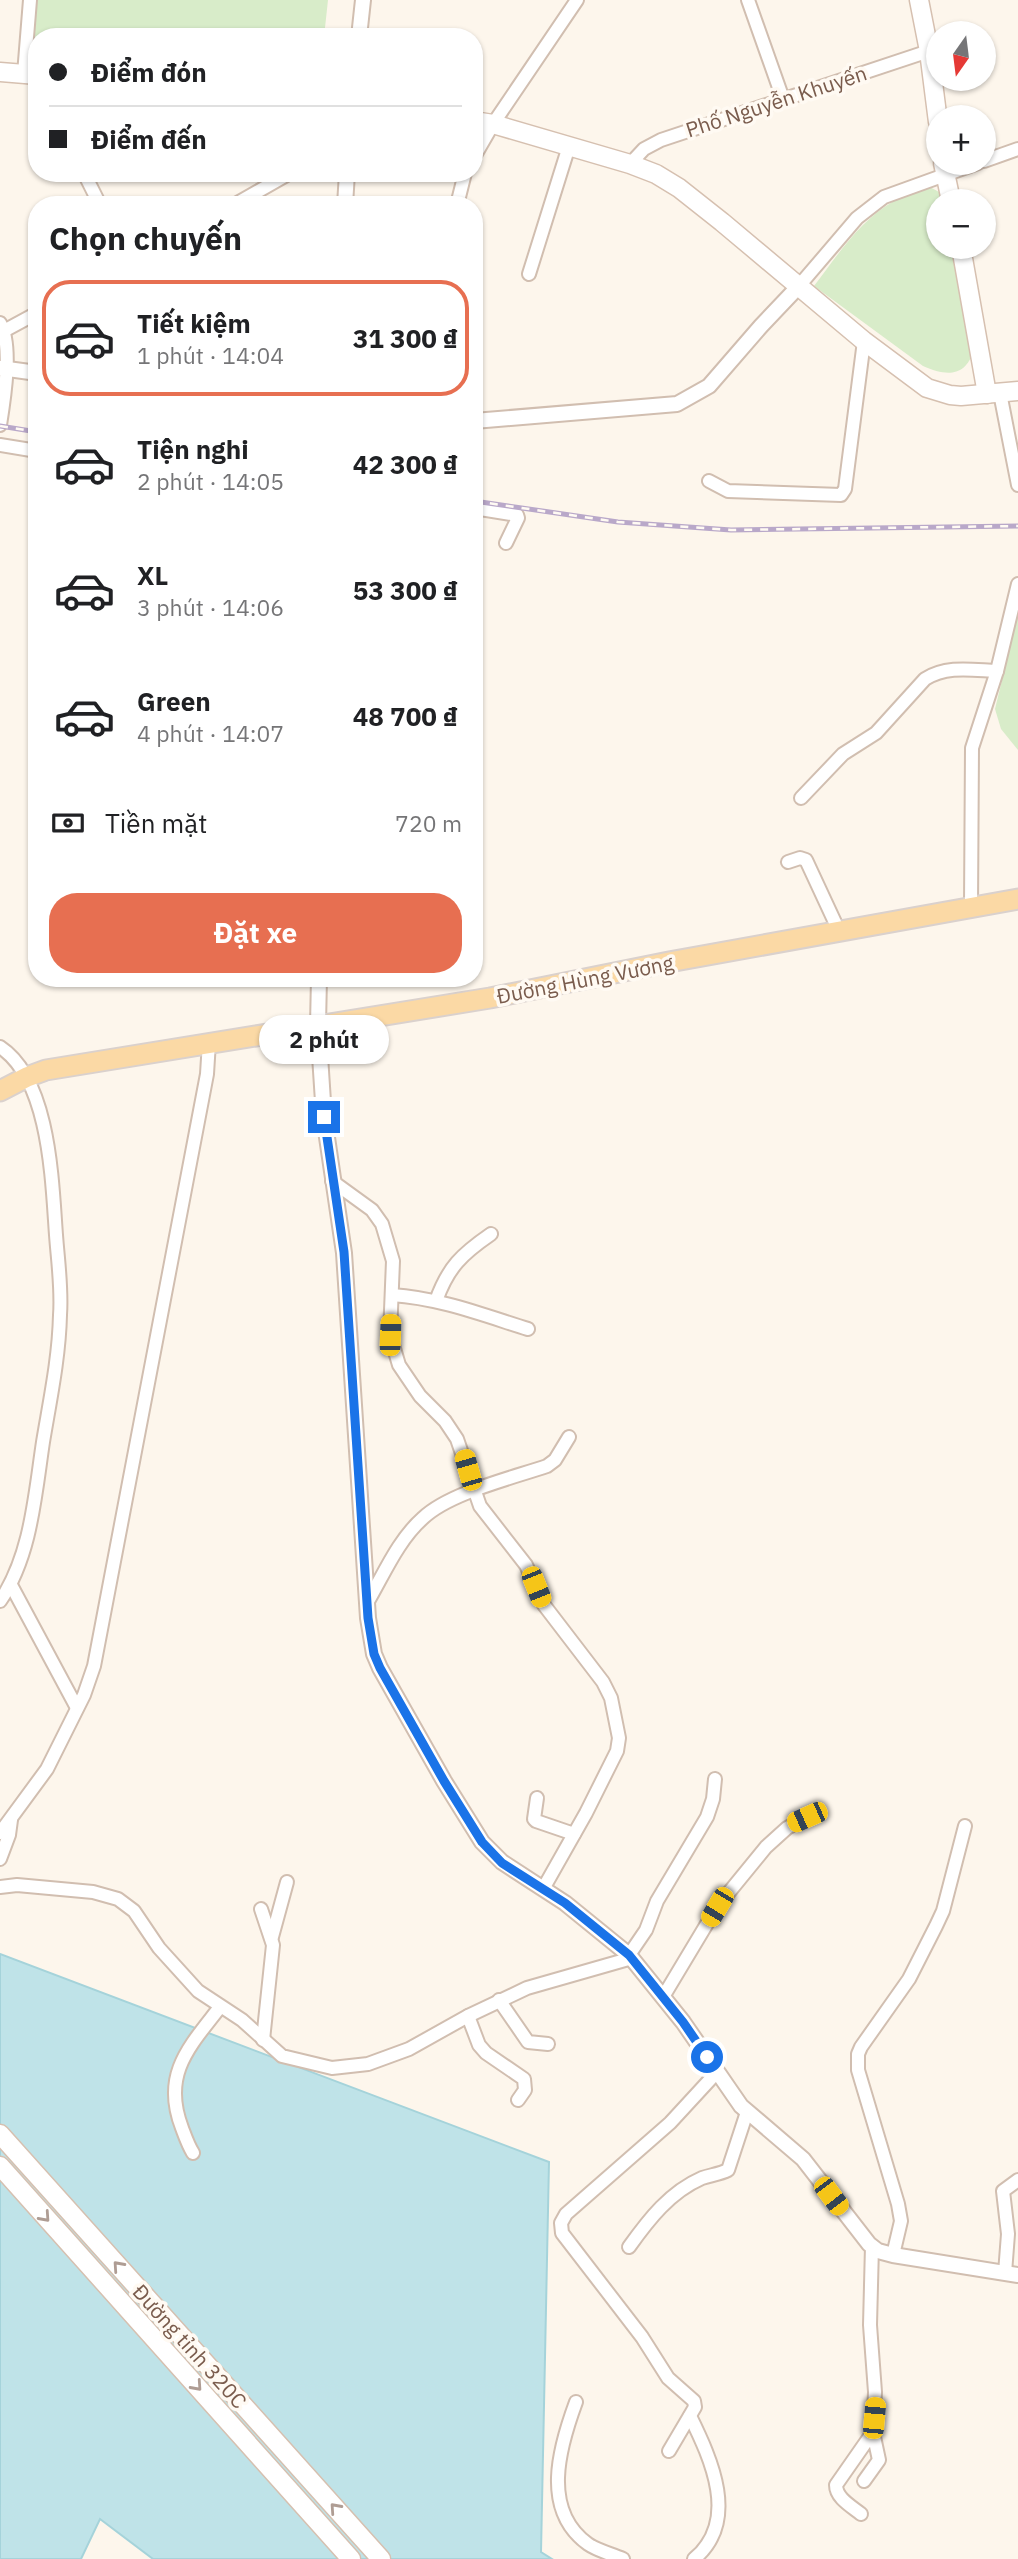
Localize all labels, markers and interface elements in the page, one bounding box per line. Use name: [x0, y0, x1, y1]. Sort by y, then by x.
north arrow: [926, 21, 996, 91]
map controls: [926, 21, 996, 259]
text: Điểm đón: [91, 55, 207, 89]
street label: Phố Nguyễn Khuyến: [682, 58, 870, 144]
button: +: [926, 105, 996, 175]
text: Điểm đến: [91, 122, 207, 156]
button: −: [926, 189, 996, 259]
text: Chọn chuyến: [49, 217, 242, 259]
text: Tiết kiệm: [137, 306, 251, 340]
icon: car: [53, 307, 116, 370]
text: 31 300 ₫: [353, 321, 458, 355]
text: 1 phút · 14:04: [137, 340, 284, 370]
text: Tiện nghi: [137, 432, 249, 466]
icon: car: [53, 433, 116, 496]
text: 42 300 ₫: [353, 447, 458, 481]
text: 2 phút · 14:05: [137, 466, 284, 496]
text: XL: [137, 558, 168, 592]
icon: car: [53, 559, 116, 622]
text: 53 300 ₫: [353, 573, 458, 607]
text: 3 phút · 14:06: [137, 592, 284, 622]
text: Green: [137, 684, 211, 718]
icon: car: [53, 685, 116, 748]
text: 48 700 ₫: [353, 699, 458, 733]
text: 4 phút · 14:07: [137, 718, 284, 748]
icon: cash: [49, 804, 87, 842]
text: Tiền mặt: [105, 806, 207, 840]
text: 720 m: [395, 808, 462, 838]
button: Đặt xe: [49, 893, 462, 973]
street label: Đường Hùng Vương: [494, 948, 676, 1010]
callout: 2 phút: [259, 1016, 389, 1064]
text: 2 phút: [289, 1024, 359, 1054]
route end: [308, 1101, 340, 1133]
car: [379, 1314, 402, 1356]
car: [453, 1447, 484, 1493]
car: [519, 1564, 554, 1610]
car: [784, 1799, 831, 1835]
car: [698, 1884, 737, 1930]
route start: [691, 2041, 723, 2073]
car: [810, 2173, 853, 2219]
one-way arrow: [37, 2208, 50, 2221]
one-way arrow: [114, 2261, 126, 2274]
street label: Đường tỉnh 320C: [127, 2278, 253, 2414]
one-way arrow: [189, 2378, 201, 2391]
car: [862, 2396, 887, 2440]
one-way arrow: [331, 2503, 343, 2516]

